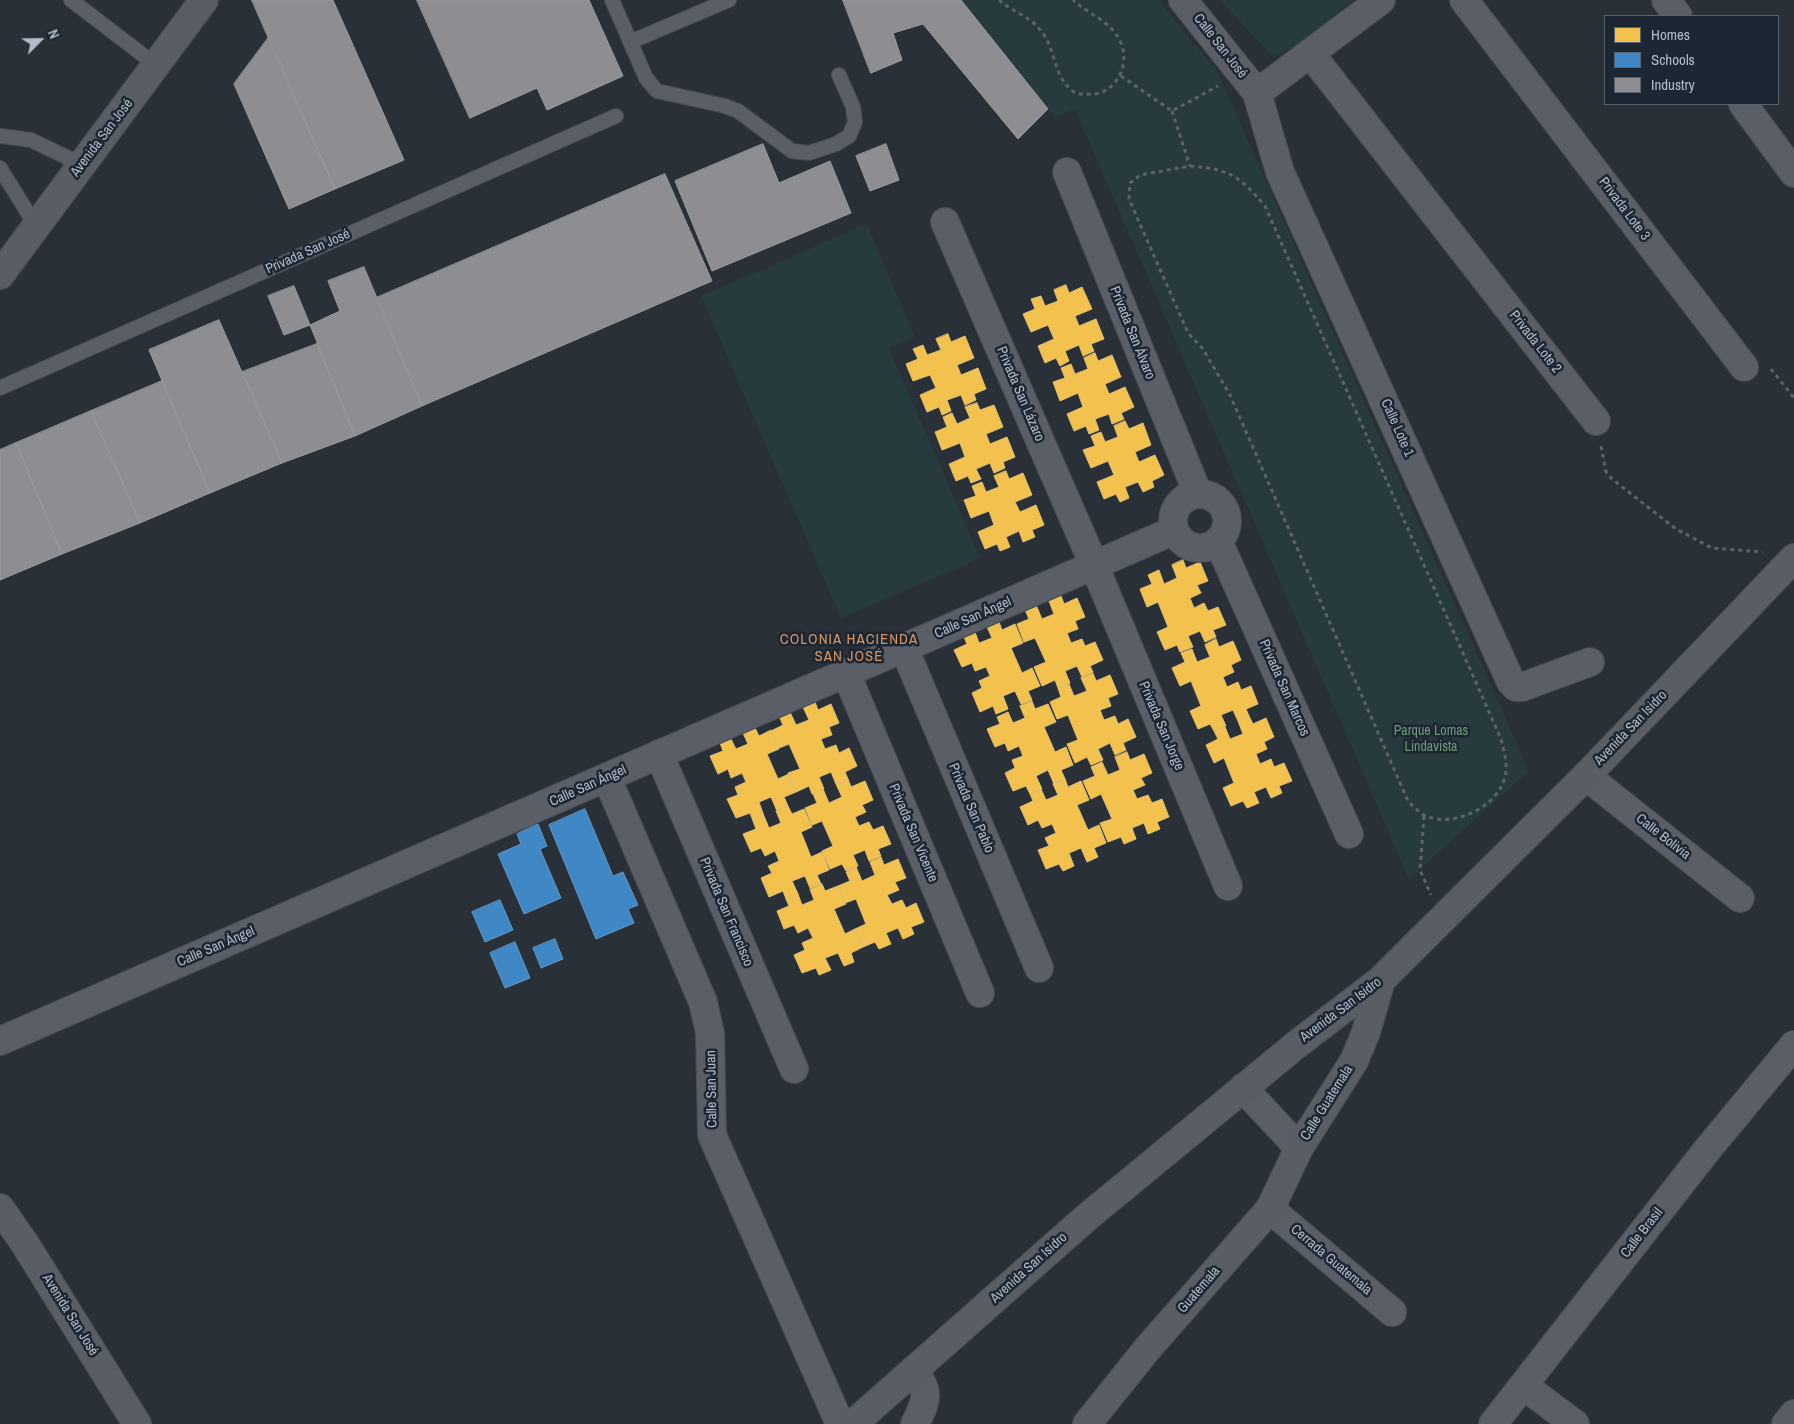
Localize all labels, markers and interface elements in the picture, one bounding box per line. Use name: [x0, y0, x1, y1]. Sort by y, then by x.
street label: Calle San José: [1190, 10, 1250, 82]
north arrow: [15, 15, 65, 65]
legend: [1604, 15, 1779, 105]
text: Homes: [1651, 24, 1690, 45]
text: N: [44, 27, 64, 41]
text: Schools: [1651, 49, 1695, 70]
text: Industry: [1651, 74, 1695, 95]
street label: Avenida San José: [67, 96, 137, 180]
street label: Privada Lote 3: [1595, 174, 1653, 244]
street label: Privada San José: [263, 226, 353, 278]
street label: Privada San Álvaro: [1106, 284, 1158, 382]
street label: Privada Lote 2: [1505, 307, 1565, 377]
street label: Privada San Lázaro: [992, 344, 1048, 444]
street label: Calle Lote 1: [1377, 397, 1417, 459]
street label: Calle San Ángel: [932, 594, 1014, 642]
district label: COLONIA HACIENDA SAN JOSÉ: [778, 631, 920, 666]
street label: Privada San Marcos: [1255, 637, 1313, 739]
street label: Privada San Jorge: [1135, 679, 1187, 773]
street label: Avenida San Isidro: [1591, 687, 1671, 769]
park label: Parque Lomas Lindavista: [1394, 723, 1468, 756]
street label: Privada San Pablo: [945, 761, 997, 855]
street label: Calle San Ángel: [547, 762, 629, 810]
street label: Privada San Vicente: [885, 781, 941, 885]
street label: Calle Bolivia: [1632, 811, 1694, 863]
street label: Privada San Francisco: [695, 855, 757, 969]
street label: Calle San Ángel: [175, 923, 257, 971]
street label: Avenida San Isidro: [1297, 974, 1385, 1046]
street label: Calle San Juan: [703, 1050, 721, 1128]
street label: Calle Guatemala: [1297, 1062, 1357, 1144]
street label: Calle Brasil: [1617, 1205, 1667, 1261]
street label: Cerrada Guatemala: [1287, 1221, 1375, 1299]
street label: Avenida San Isidro: [987, 1229, 1071, 1307]
street label: Guatemala: [1174, 1263, 1224, 1317]
street label: Avenida San José: [38, 1271, 102, 1359]

